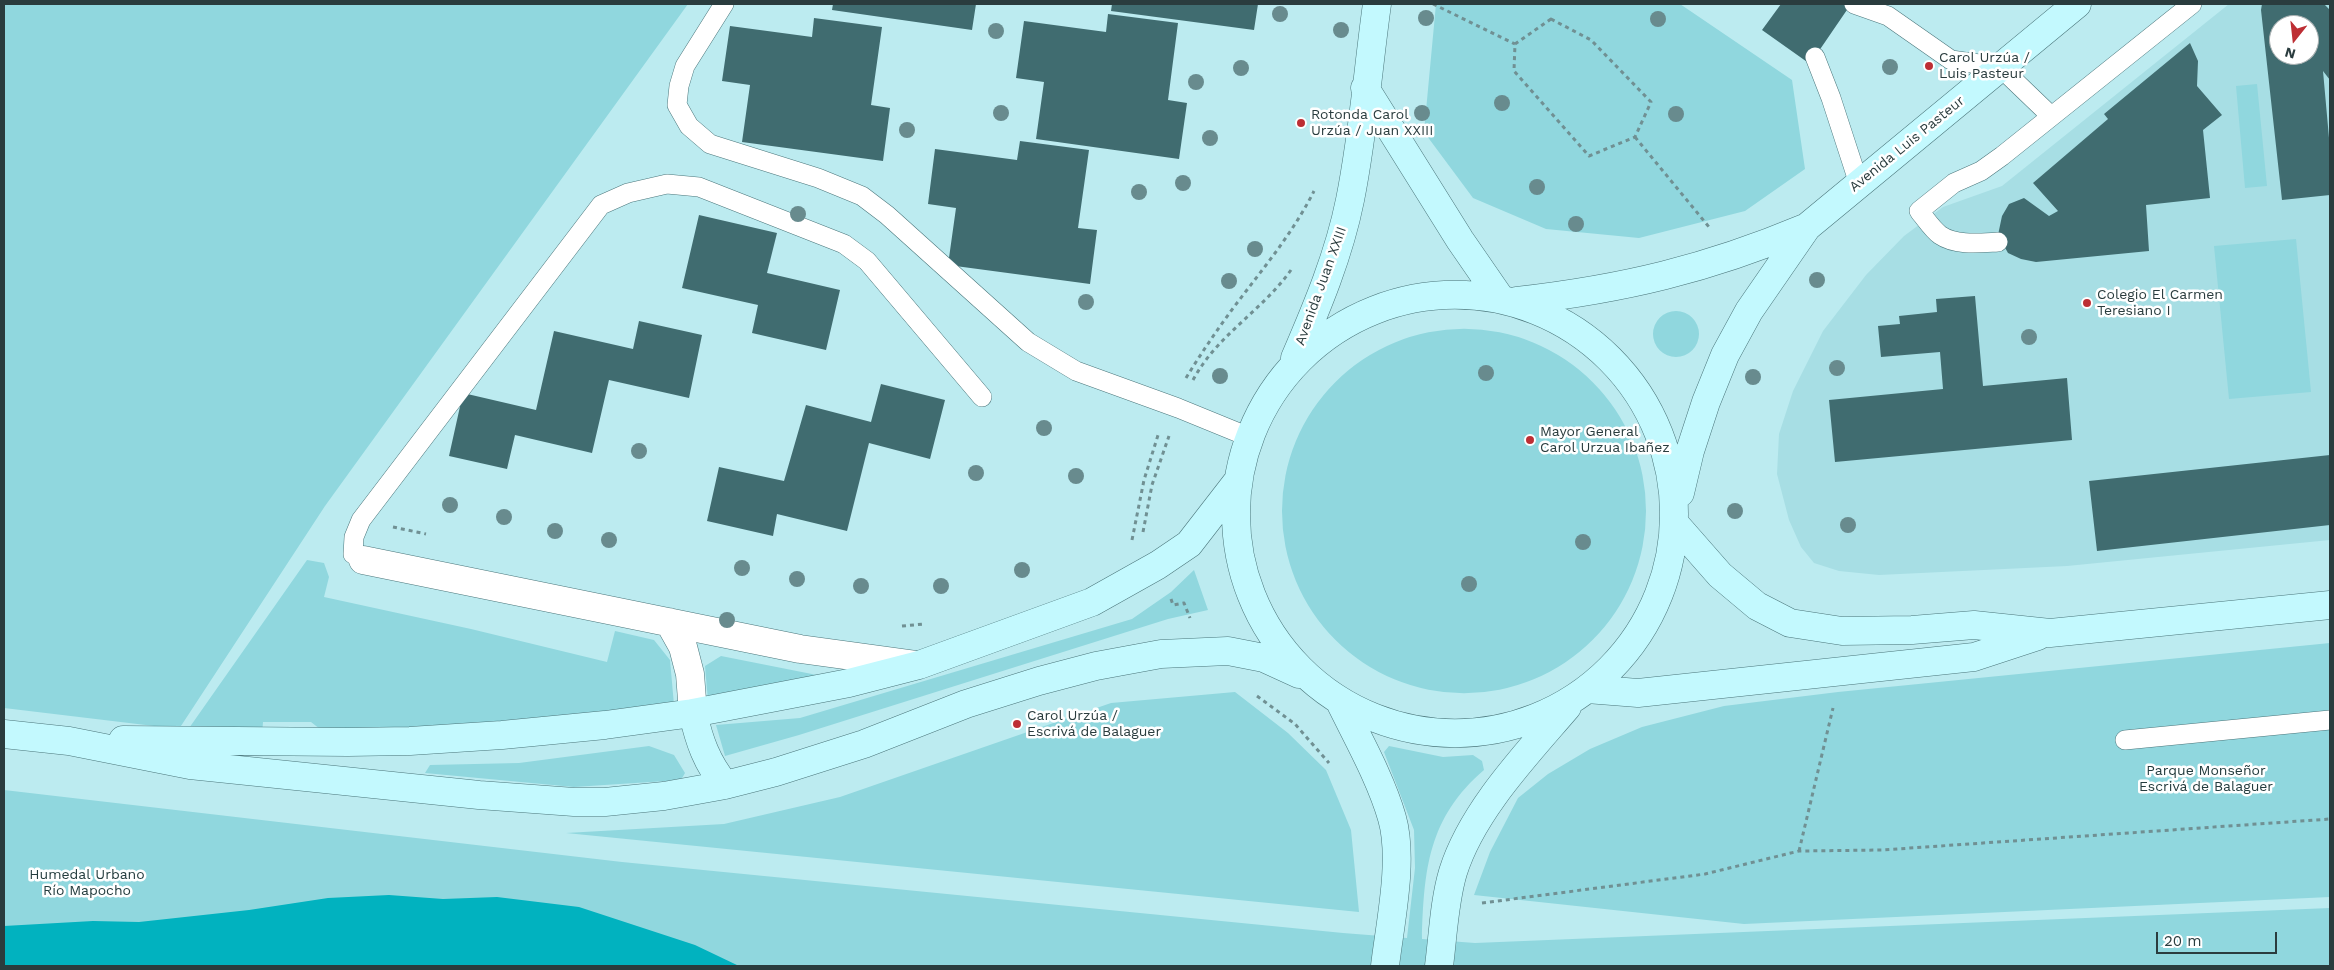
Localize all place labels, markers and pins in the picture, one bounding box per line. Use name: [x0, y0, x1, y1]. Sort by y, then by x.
place label: Carol Urzúa / Luis Pasteur: [1939, 50, 2030, 82]
marker: Carol Urzúa / Luis Pasteur: [1923, 60, 1935, 72]
place label: Rotonda Carol Urzúa / Juan XXIII: [1311, 107, 1433, 140]
marker: Rotonda Carol Urzúa / Juan XXIII: [1295, 117, 1307, 129]
place label: Colegio El Carmen Teresiano I: [2097, 287, 2223, 320]
marker: Colegio El Carmen Teresiano I: [2081, 297, 2093, 309]
place label: Mayor General Carol Urzua Ibañez: [1540, 424, 1670, 457]
marker: Mayor General Carol Urzua Ibañez: [1524, 434, 1536, 446]
place label: Carol Urzúa / Escrivá de Balaguer: [1027, 708, 1161, 740]
marker: Carol Urzúa / Escrivá de Balaguer: [1011, 718, 1023, 730]

